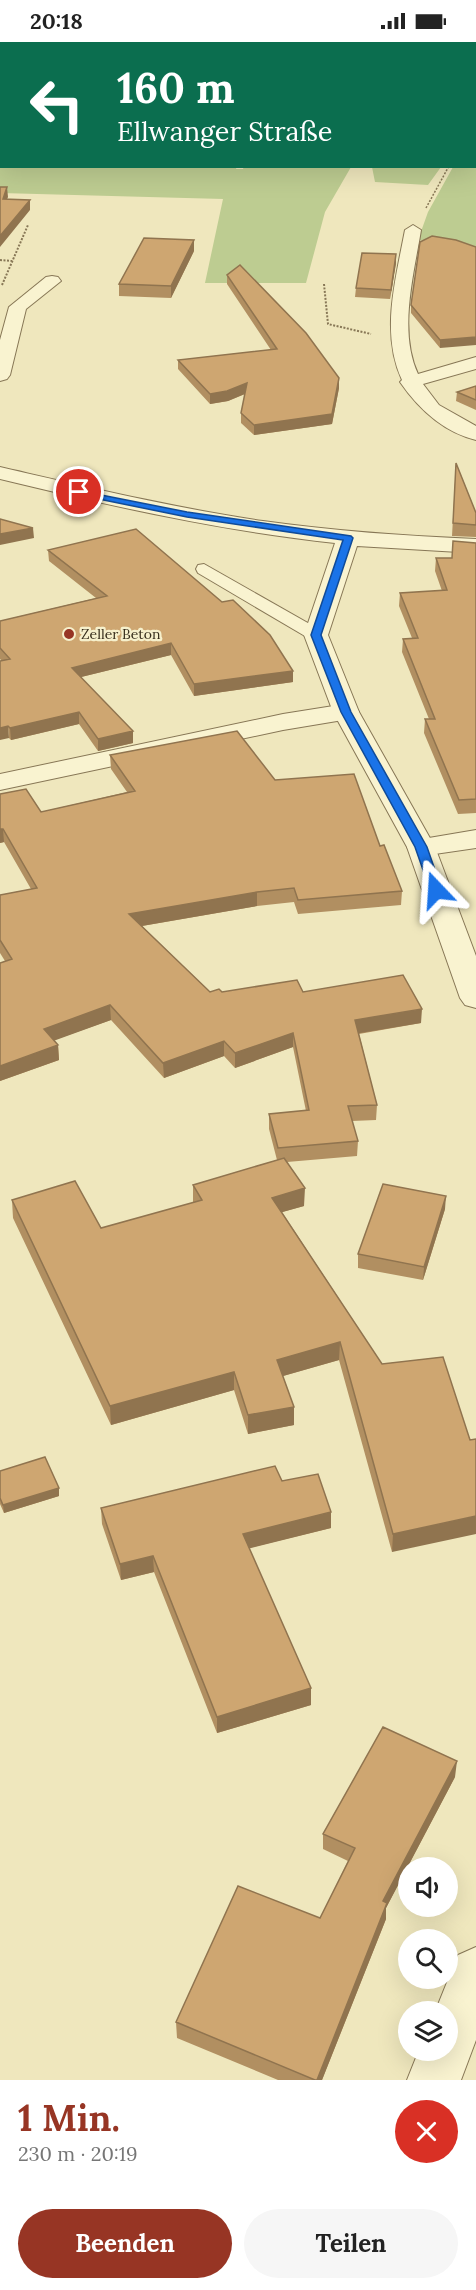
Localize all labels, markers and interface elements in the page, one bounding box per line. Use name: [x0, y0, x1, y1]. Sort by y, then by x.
text: 20:18: [30, 7, 83, 35]
text: 160 m: [117, 61, 235, 115]
icon: left: [18, 66, 96, 144]
text: Ellwanger Straße: [117, 114, 332, 148]
pin: [53, 466, 104, 517]
icon: arrive: [62, 475, 95, 508]
place label: Zeller Beton: [81, 625, 161, 643]
marker: Zeller Beton: [62, 627, 76, 641]
position arrow: [404, 858, 468, 922]
map controls: [398, 1857, 458, 2061]
button: sound: [398, 1857, 458, 1917]
button: search: [398, 1929, 458, 1989]
button: layers: [398, 2001, 458, 2061]
text: 1 Min.: [18, 2095, 120, 2141]
button: close: [395, 2100, 458, 2163]
text: 230 m · 20:19: [18, 2141, 138, 2166]
button: Beenden: [18, 2209, 232, 2278]
button: Teilen: [244, 2209, 458, 2278]

